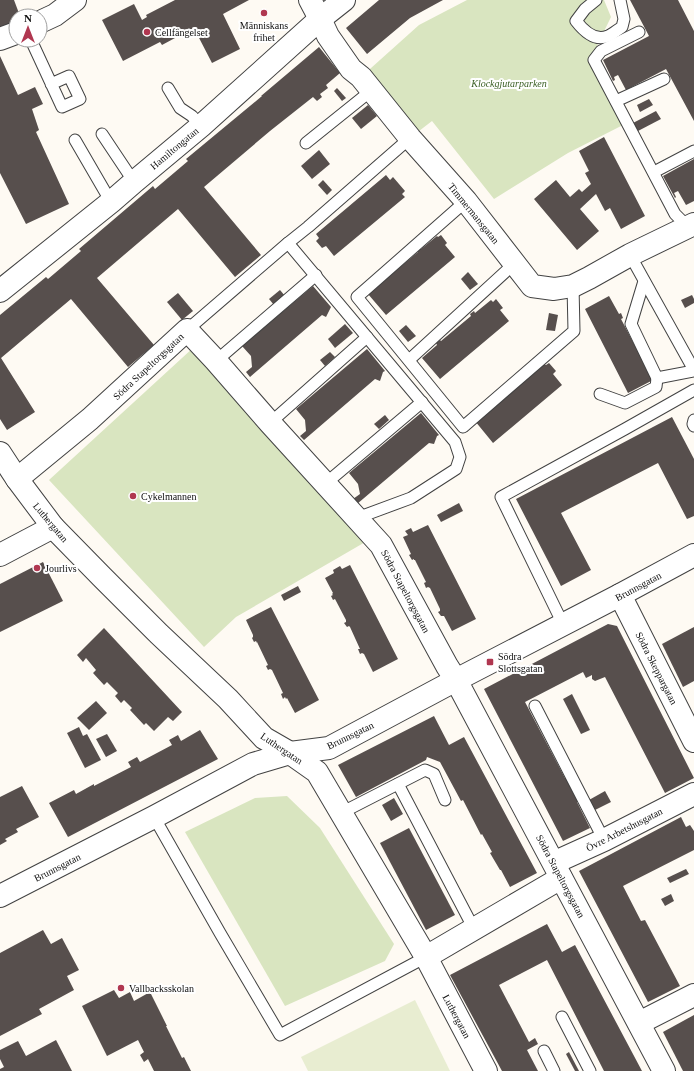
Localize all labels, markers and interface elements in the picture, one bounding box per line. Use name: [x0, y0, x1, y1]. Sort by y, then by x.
north arrow: [8, 8, 48, 48]
marker: Människans frihet: [259, 8, 269, 18]
text: N: [24, 12, 32, 24]
place label: Människans frihet: [240, 20, 288, 43]
marker: Cellfängelset: [142, 27, 152, 37]
place label: Cellfängelset: [155, 27, 208, 38]
park label: Klockgjutarparken: [470, 78, 547, 89]
street label: Hamiltongatan: [148, 125, 201, 172]
street label: Timmermansgatan: [446, 181, 501, 246]
street label: Södra Stapeltorgsgatan: [111, 331, 186, 402]
marker: Cykelmannen: [128, 491, 138, 501]
place label: Cykelmannen: [141, 491, 197, 502]
street label: Luthergatan: [31, 500, 70, 544]
street label: Södra Stapeltorgsgatan: [379, 548, 432, 635]
marker: Jourlivs: [32, 563, 42, 573]
place label: Jourlivs: [45, 563, 77, 574]
street label: Brunnsgatan: [613, 570, 663, 603]
street label: Södra Skeppargatan: [633, 630, 680, 706]
place label: Södra Slottsgatan: [498, 651, 542, 674]
marker: Södra Slottsgatan: [485, 657, 495, 667]
street label: Brunnsgatan: [325, 719, 375, 751]
street label: Luthergatan: [259, 730, 305, 766]
street label: Övre Arbetshusgatan: [584, 805, 664, 853]
street label: Södra Stapeltorgsgatan: [534, 833, 587, 920]
street label: Brunnsgatan: [32, 851, 82, 884]
marker: Vallbacksskolan: [116, 983, 126, 993]
place label: Vallbacksskolan: [129, 983, 194, 994]
street label: Luthergatan: [440, 992, 473, 1040]

